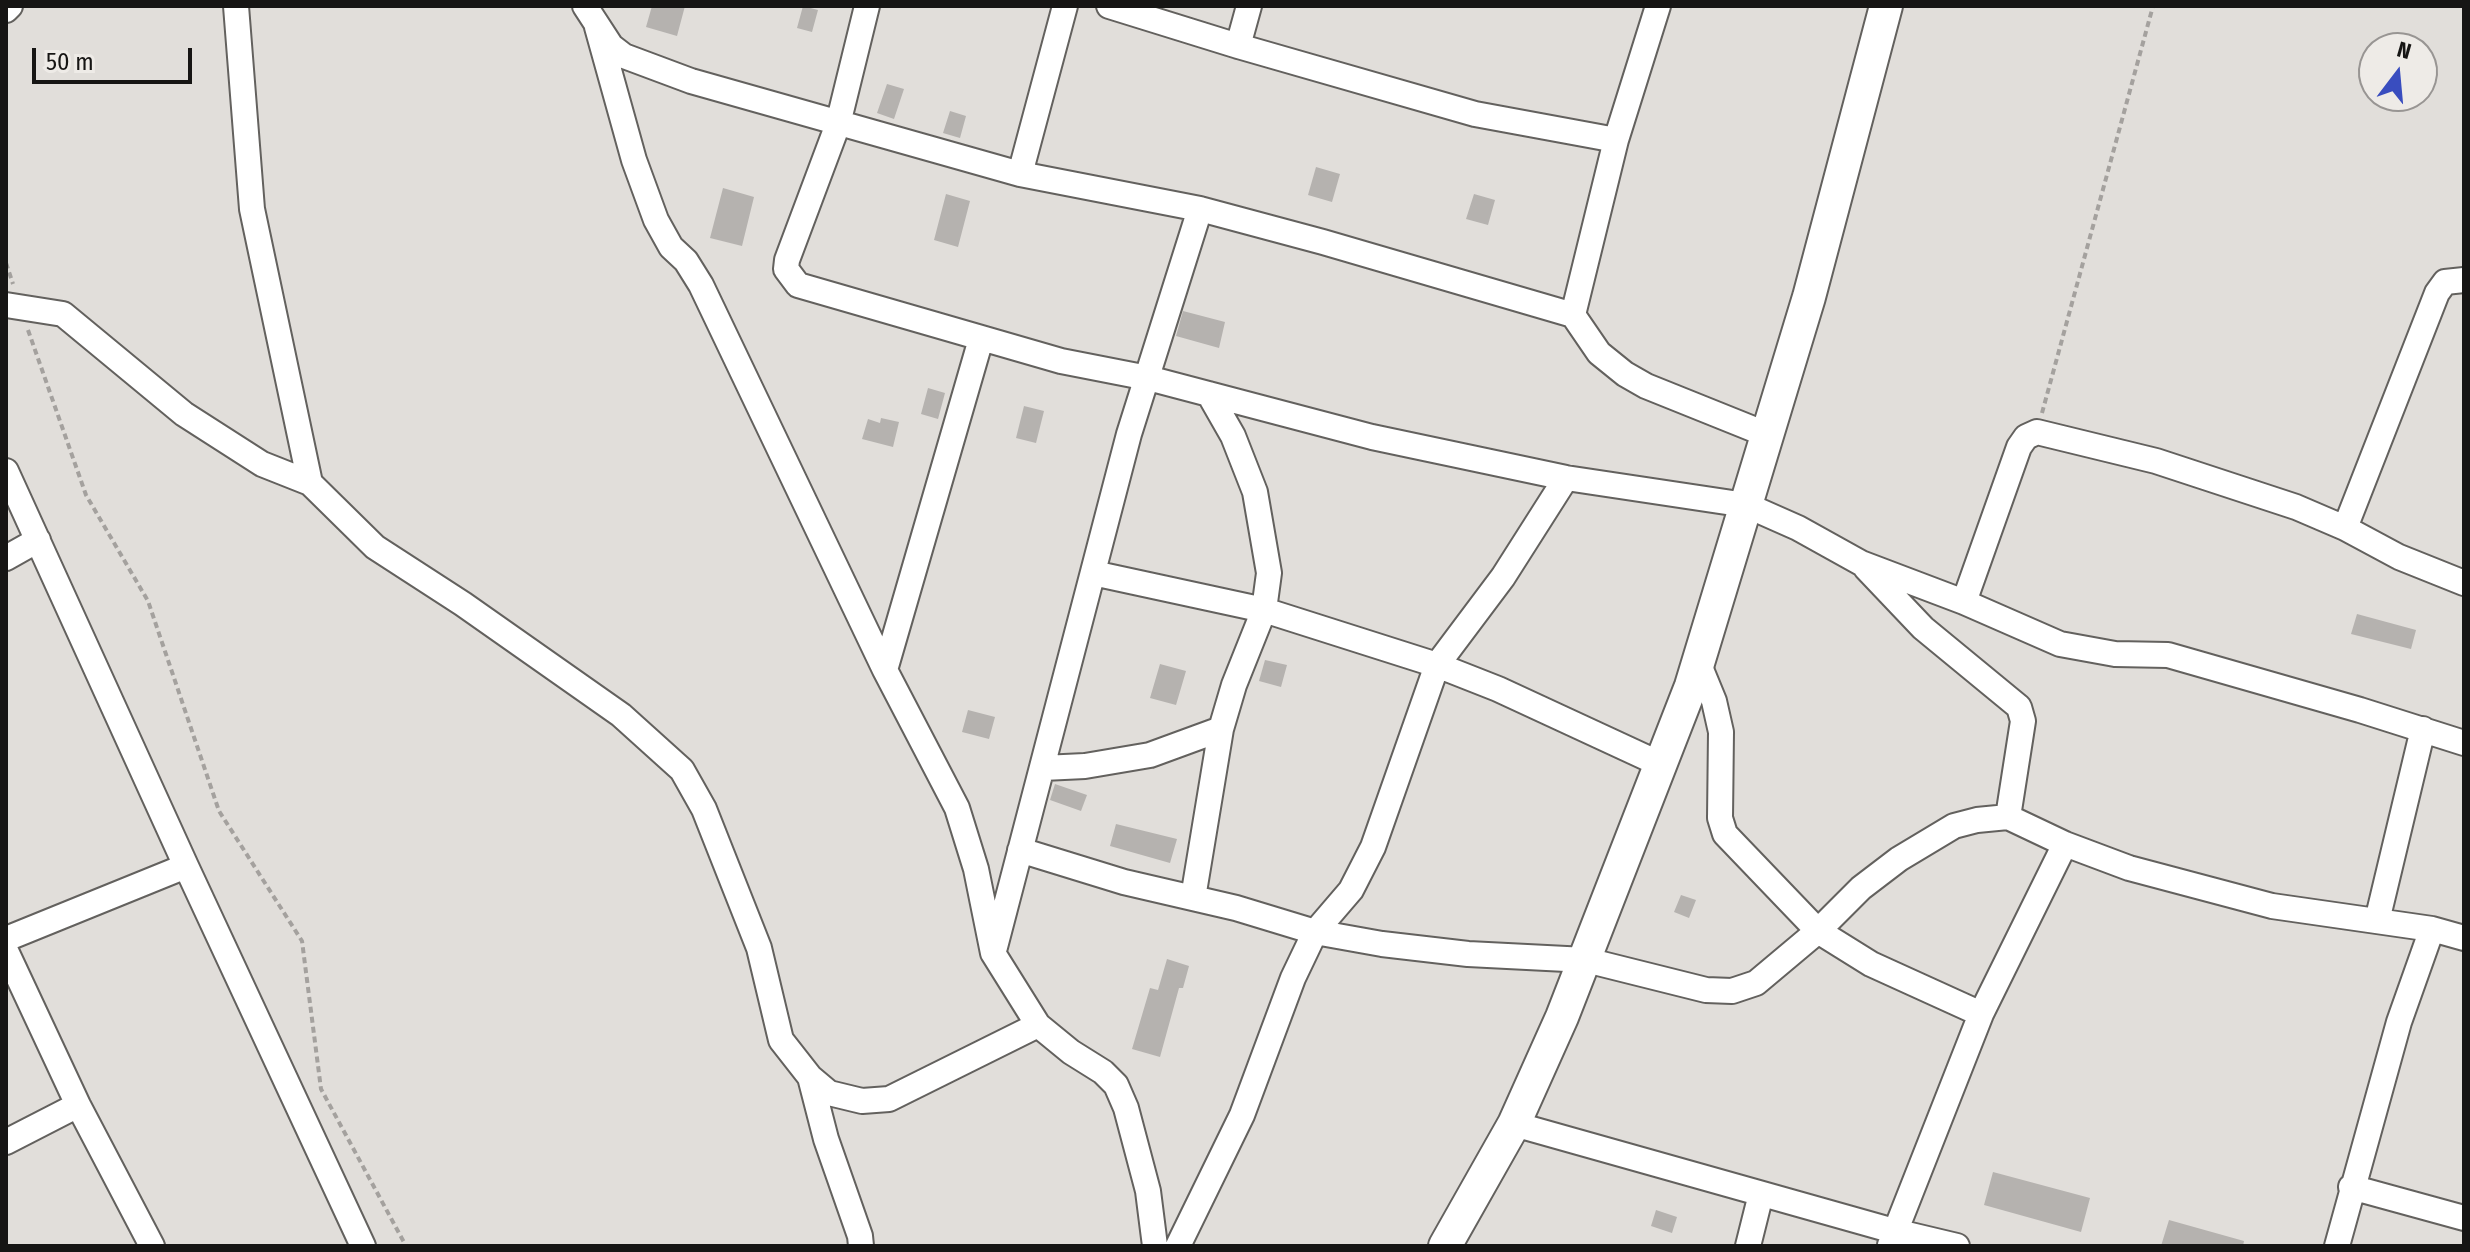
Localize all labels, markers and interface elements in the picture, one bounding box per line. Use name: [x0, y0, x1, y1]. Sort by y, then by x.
scale bar: [36, 32, 196, 82]
north arrow: [2358, 32, 2438, 112]
text: N: [2394, 36, 2414, 65]
text: 50 m: [46, 48, 94, 76]

